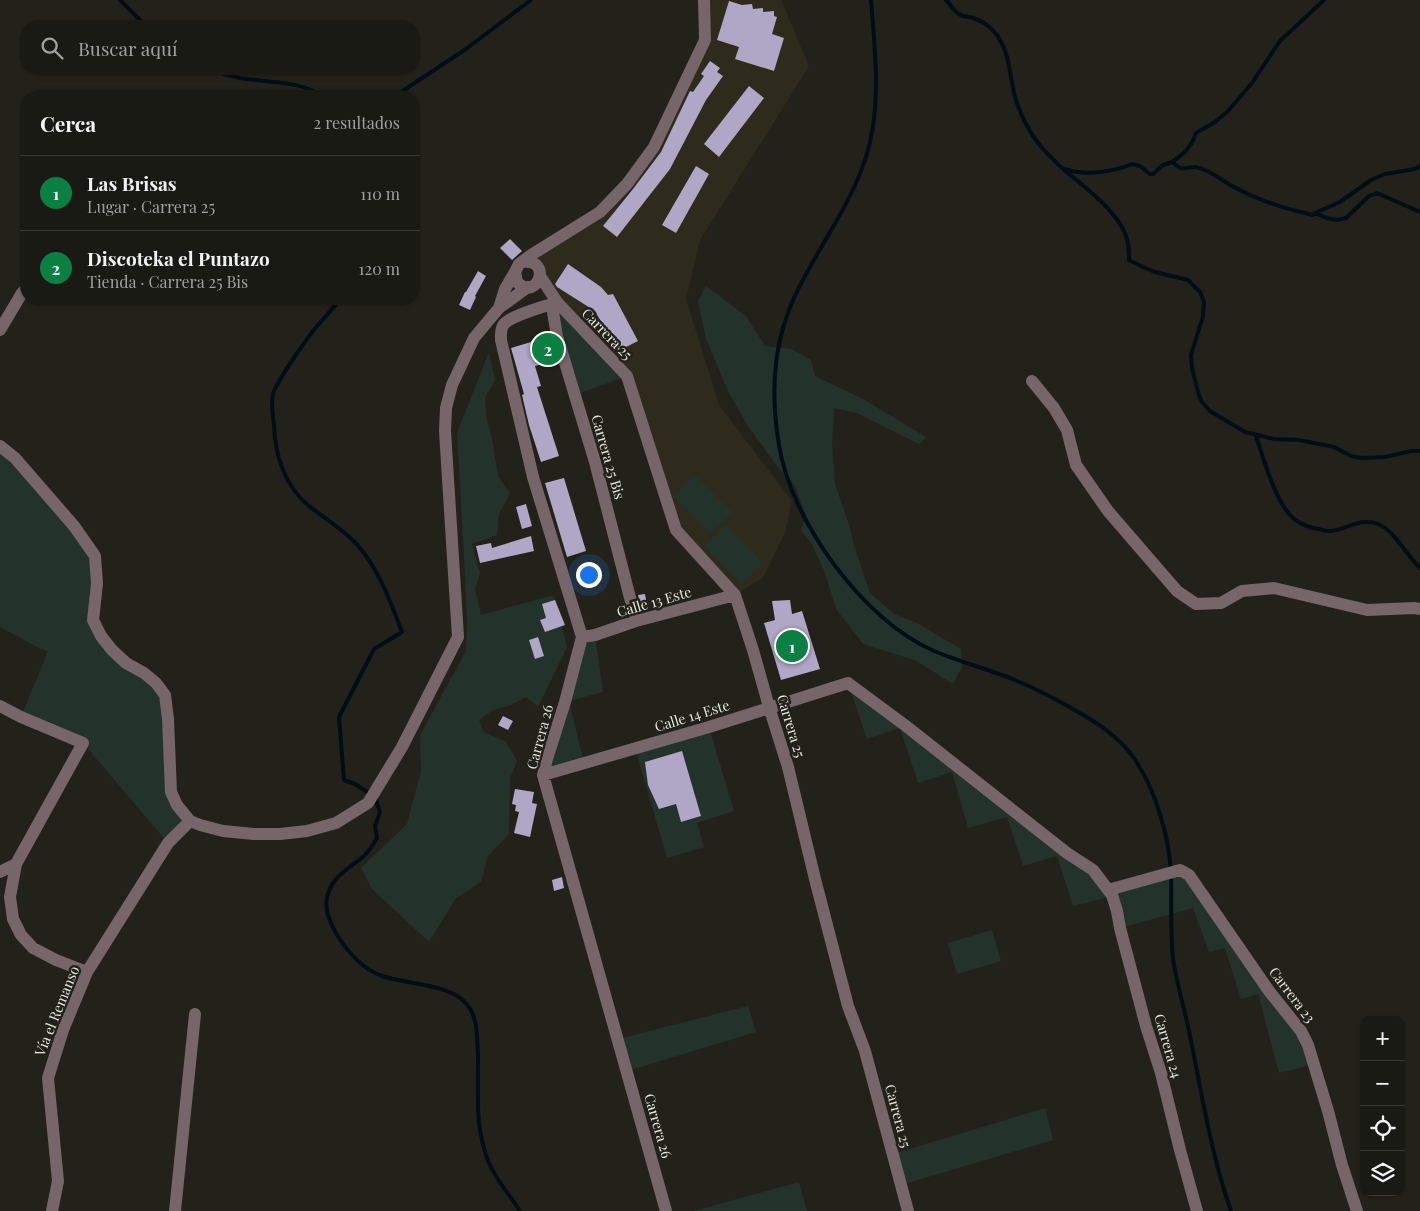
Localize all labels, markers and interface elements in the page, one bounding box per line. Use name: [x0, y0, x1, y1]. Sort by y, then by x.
search box: [20, 20, 420, 75]
icon: search: [38, 34, 66, 62]
text: Buscar aquí: [78, 35, 178, 61]
text: Cerca: [40, 109, 96, 137]
text: 2 resultados: [314, 112, 400, 133]
text: Las Brisas: [87, 170, 177, 196]
text: 1: [53, 183, 59, 204]
text: 110 m: [360, 183, 400, 204]
text: Lugar · Carrera 25: [87, 196, 215, 217]
text: Discoteka el Puntazo: [87, 245, 270, 271]
text: 2: [52, 258, 60, 279]
text: 120 m: [359, 258, 400, 279]
text: Tienda · Carrera 25 Bis: [87, 271, 248, 292]
street label: Carrera 25: [578, 304, 637, 364]
pin: 2: [532, 330, 564, 368]
street label: Carrera 25 Bis: [587, 412, 630, 501]
your location: [576, 562, 602, 588]
street label: Calle 13 Este: [614, 582, 693, 621]
pin: 1: [776, 627, 808, 665]
street label: Carrera 25: [773, 692, 810, 760]
street label: Calle 14 Este: [652, 695, 732, 736]
street label: Carrera 26: [522, 702, 557, 771]
street label: Vía el Remanso: [29, 963, 83, 1060]
street label: Carrera 23: [1265, 963, 1320, 1027]
street label: Carrera 24: [1150, 1012, 1187, 1080]
map controls: [1360, 1016, 1405, 1196]
button: +: [1360, 1016, 1405, 1061]
button: −: [1360, 1061, 1405, 1106]
street label: Carrera 25: [881, 1082, 916, 1150]
street label: Carrera 26: [640, 1091, 677, 1160]
button: locate: [1360, 1106, 1405, 1151]
button: layers: [1360, 1151, 1405, 1196]

